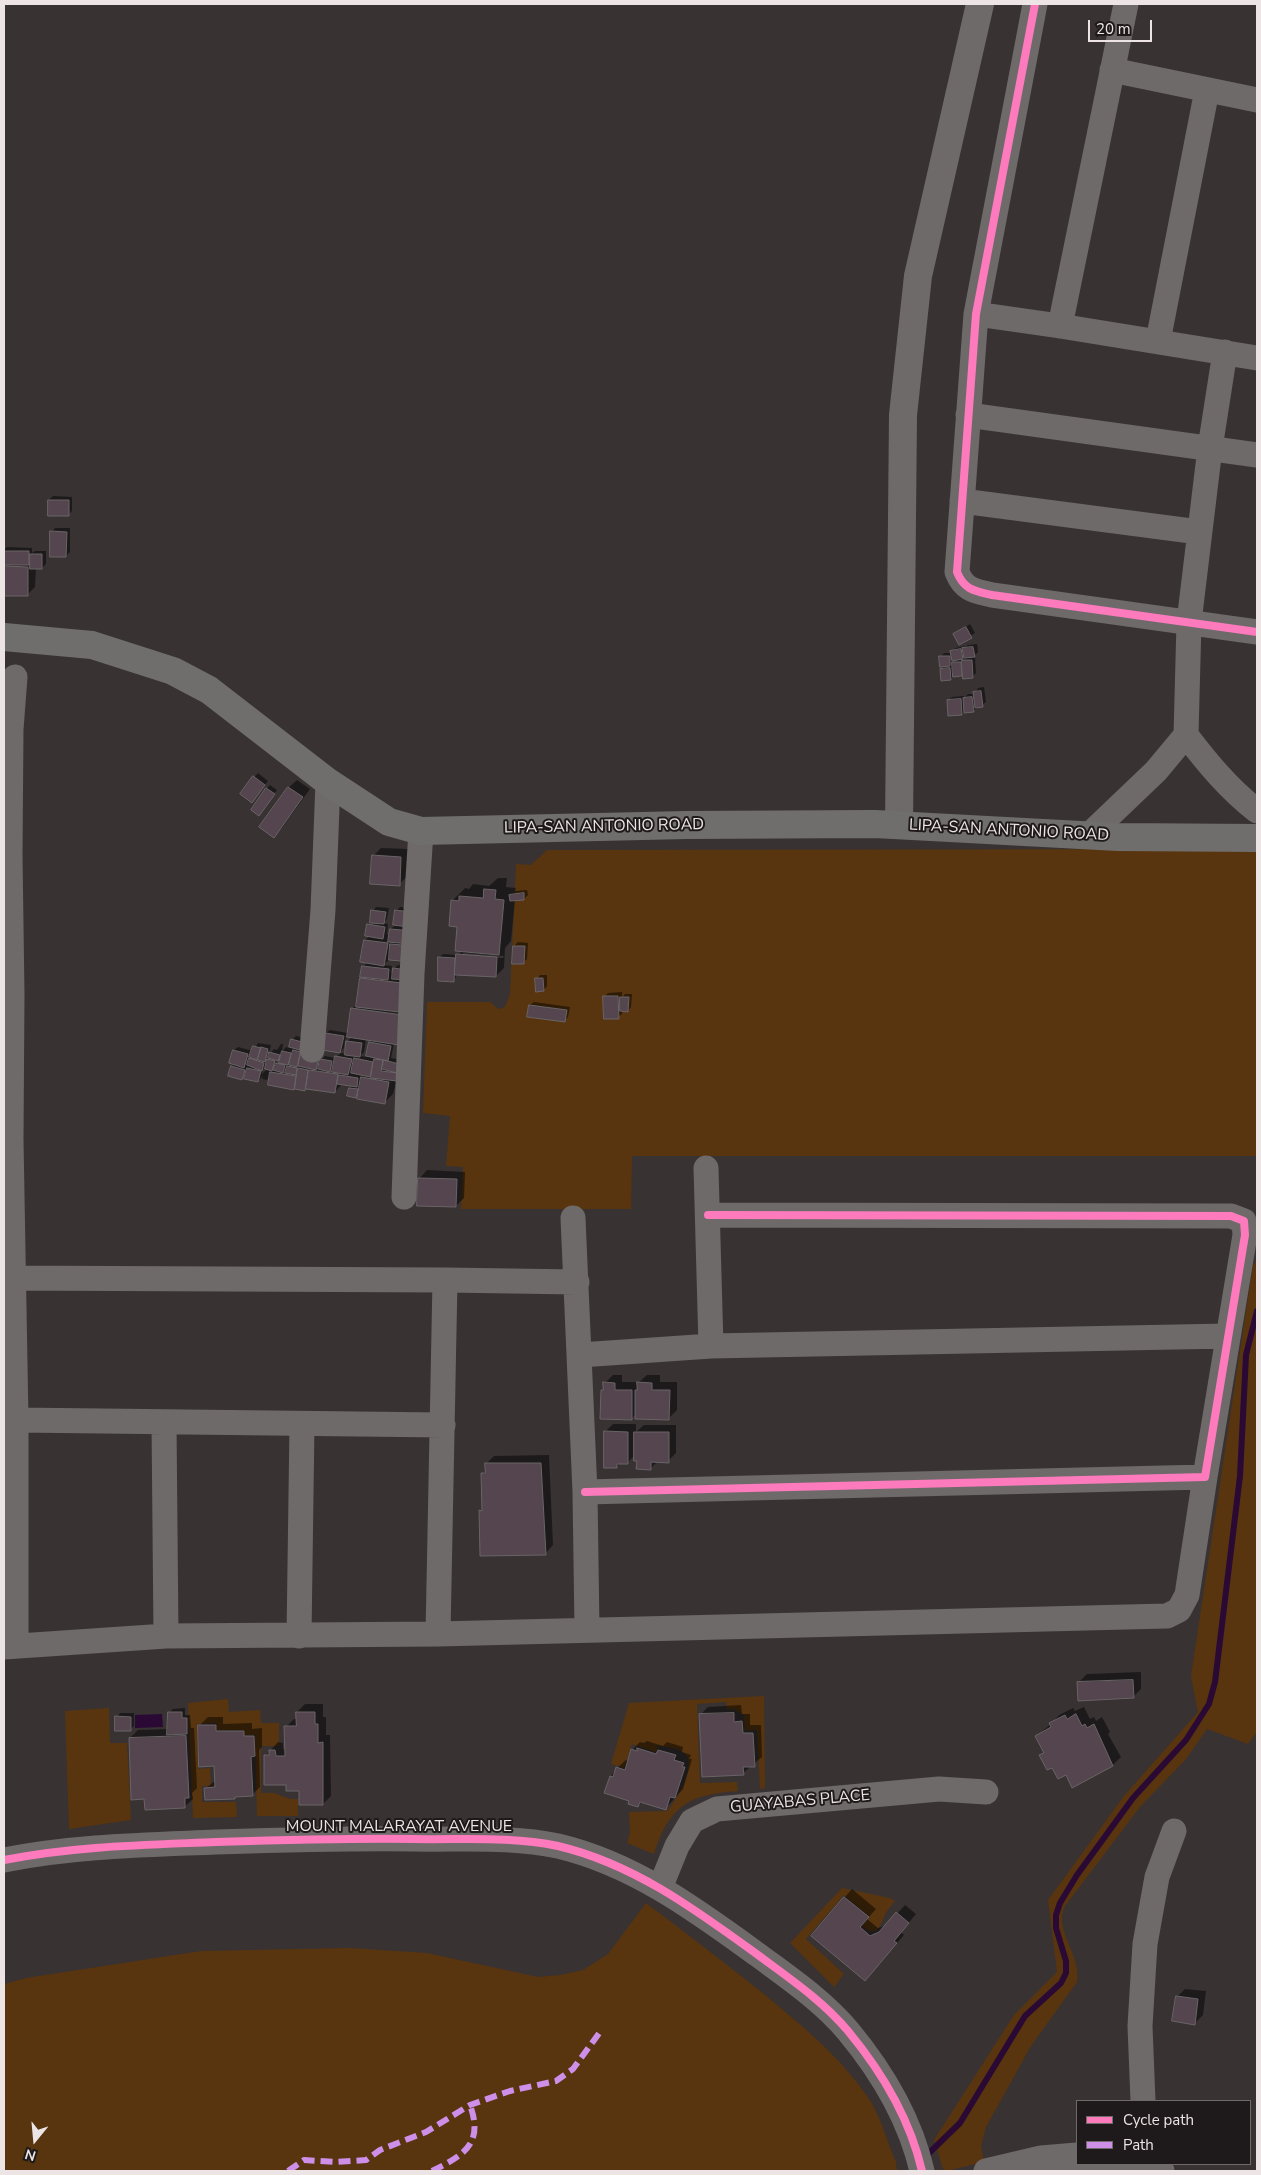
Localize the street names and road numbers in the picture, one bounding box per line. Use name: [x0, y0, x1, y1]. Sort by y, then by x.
street label: LIPA-SAN ANTONIO ROAD: [504, 816, 704, 838]
street label: LIPA-SAN ANTONIO ROAD: [908, 816, 1110, 846]
street label: GUAYABAS PLACE: [729, 1786, 871, 1818]
street label: MOUNT MALARAYAT AVENUE: [286, 1817, 512, 1837]

